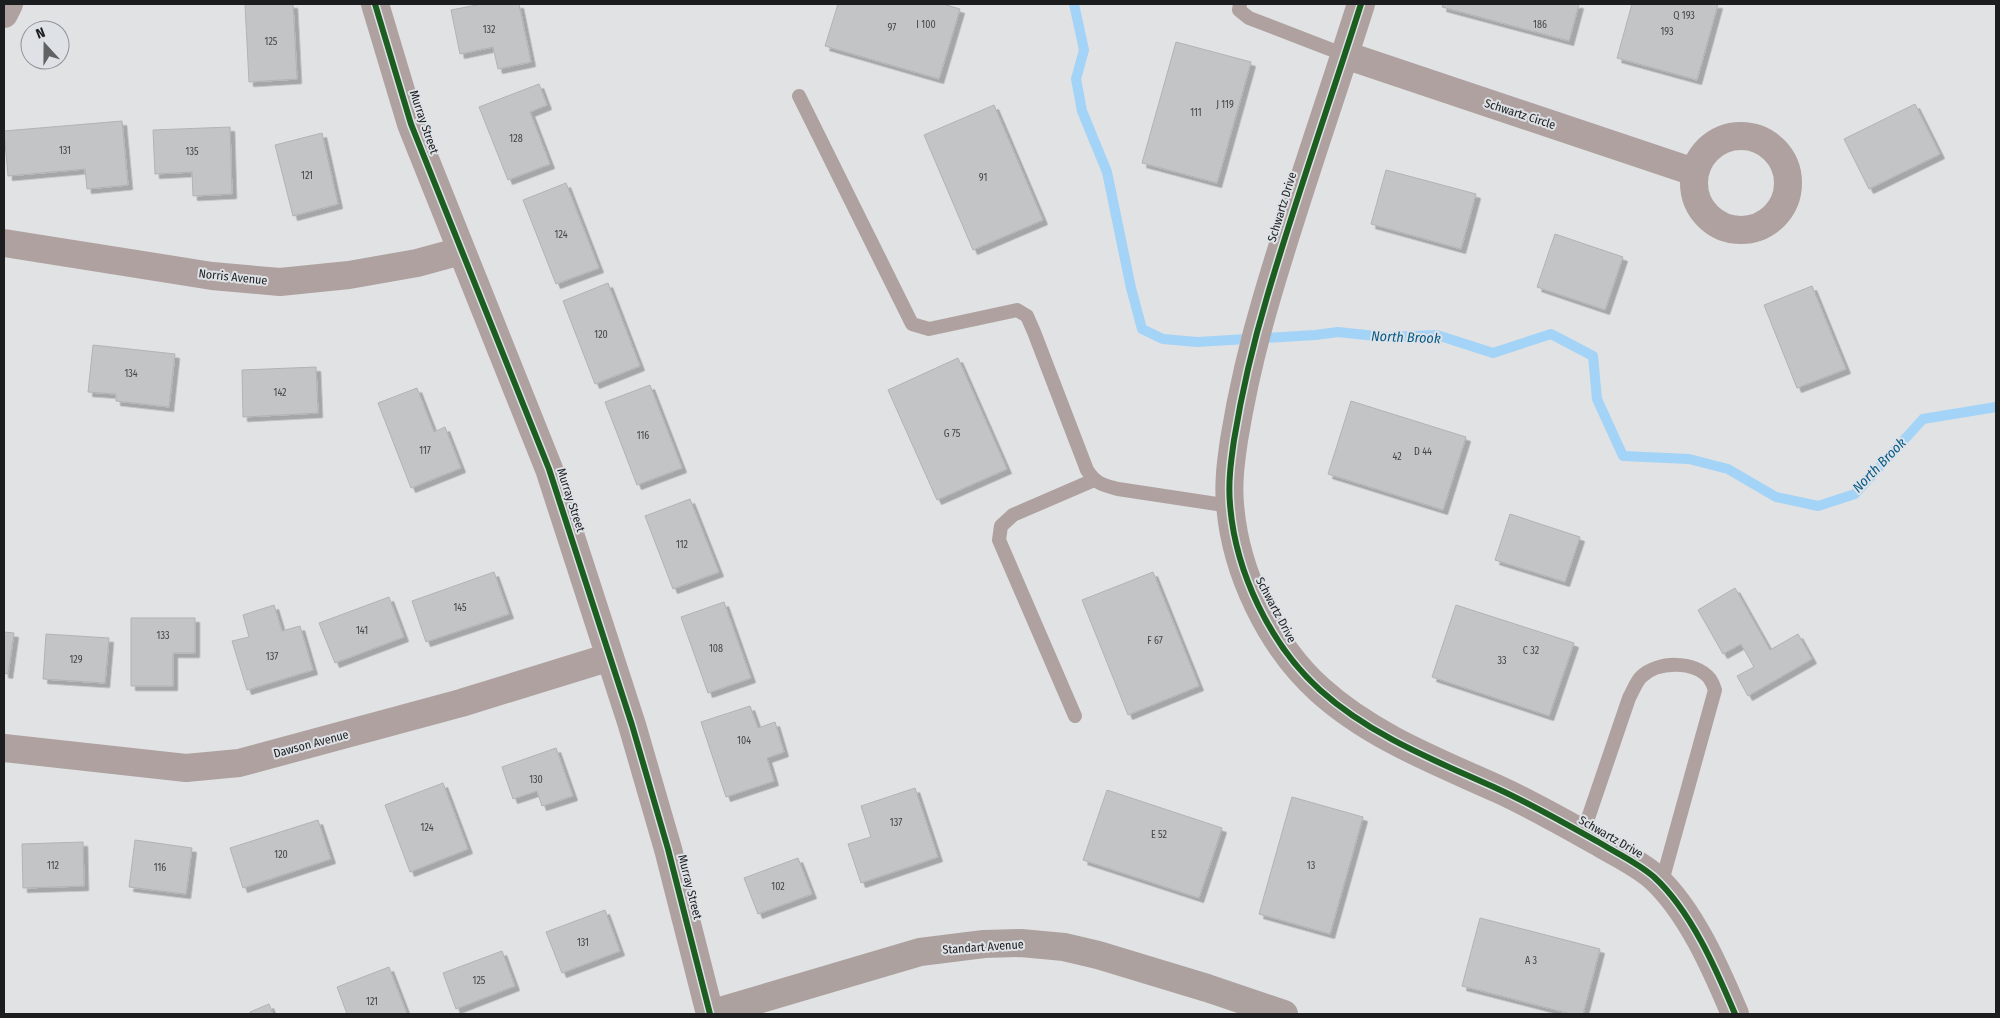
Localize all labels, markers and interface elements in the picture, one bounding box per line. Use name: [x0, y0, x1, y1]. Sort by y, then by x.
house number: Q 193: [1673, 10, 1695, 22]
house number: I 100: [916, 19, 936, 31]
house number: 186: [1533, 19, 1547, 31]
north arrow: [20, 20, 70, 70]
house number: 97: [888, 22, 896, 34]
text: N: [34, 24, 47, 43]
house number: 132: [483, 24, 496, 36]
house number: 193: [1660, 26, 1674, 38]
house number: 125: [265, 36, 278, 48]
street label: Murray Street: [407, 88, 441, 156]
street label: Schwartz Circle: [1483, 96, 1557, 132]
house number: J 119: [1216, 99, 1234, 111]
house number: 111: [1190, 107, 1202, 119]
house number: 128: [509, 133, 523, 145]
house number: 131: [59, 145, 71, 157]
house number: 135: [186, 146, 199, 158]
house number: 121: [301, 170, 313, 182]
street label: Schwartz Drive: [1265, 170, 1299, 244]
house number: 91: [979, 172, 987, 184]
house number: 124: [555, 229, 568, 241]
street label: Norris Avenue: [198, 266, 268, 288]
water label: North Brook: [1371, 328, 1441, 347]
house number: 120: [594, 329, 608, 341]
house number: 134: [124, 368, 138, 380]
house number: 142: [273, 387, 287, 399]
house number: G 75: [944, 428, 961, 440]
house number: 116: [637, 430, 649, 442]
water label: North Brook: [1849, 434, 1910, 496]
house number: 117: [419, 445, 431, 457]
house number: D 44: [1414, 446, 1432, 458]
house number: 42: [1392, 451, 1402, 463]
street label: Murray Street: [554, 466, 588, 534]
house number: 112: [676, 539, 689, 551]
street label: Schwartz Drive: [1253, 575, 1299, 645]
house number: 145: [453, 602, 467, 614]
house number: 141: [356, 625, 368, 637]
house number: 133: [157, 630, 170, 642]
house number: F 67: [1147, 635, 1163, 647]
house number: 108: [709, 643, 723, 655]
house number: C 32: [1523, 645, 1540, 657]
house number: 137: [266, 651, 278, 663]
house number: 129: [69, 654, 83, 666]
house number: 33: [1497, 655, 1507, 667]
street label: Dawson Avenue: [272, 727, 350, 761]
house number: 104: [737, 735, 751, 747]
house number: 130: [529, 774, 543, 786]
street label: Schwartz Drive: [1576, 813, 1646, 861]
house number: 137: [890, 817, 902, 829]
house number: 124: [421, 822, 434, 834]
house number: E 52: [1151, 829, 1168, 841]
house number: 120: [274, 849, 288, 861]
street label: Murray Street: [675, 853, 705, 921]
house number: 112: [47, 860, 60, 872]
house number: 13: [1307, 860, 1316, 872]
house number: 116: [154, 862, 166, 874]
house number: 102: [771, 881, 785, 893]
house number: 131: [577, 937, 589, 949]
street label: Standart Avenue: [942, 937, 1024, 957]
house number: A 3: [1525, 955, 1538, 967]
house number: 125: [473, 975, 486, 987]
house number: 121: [366, 996, 378, 1008]

